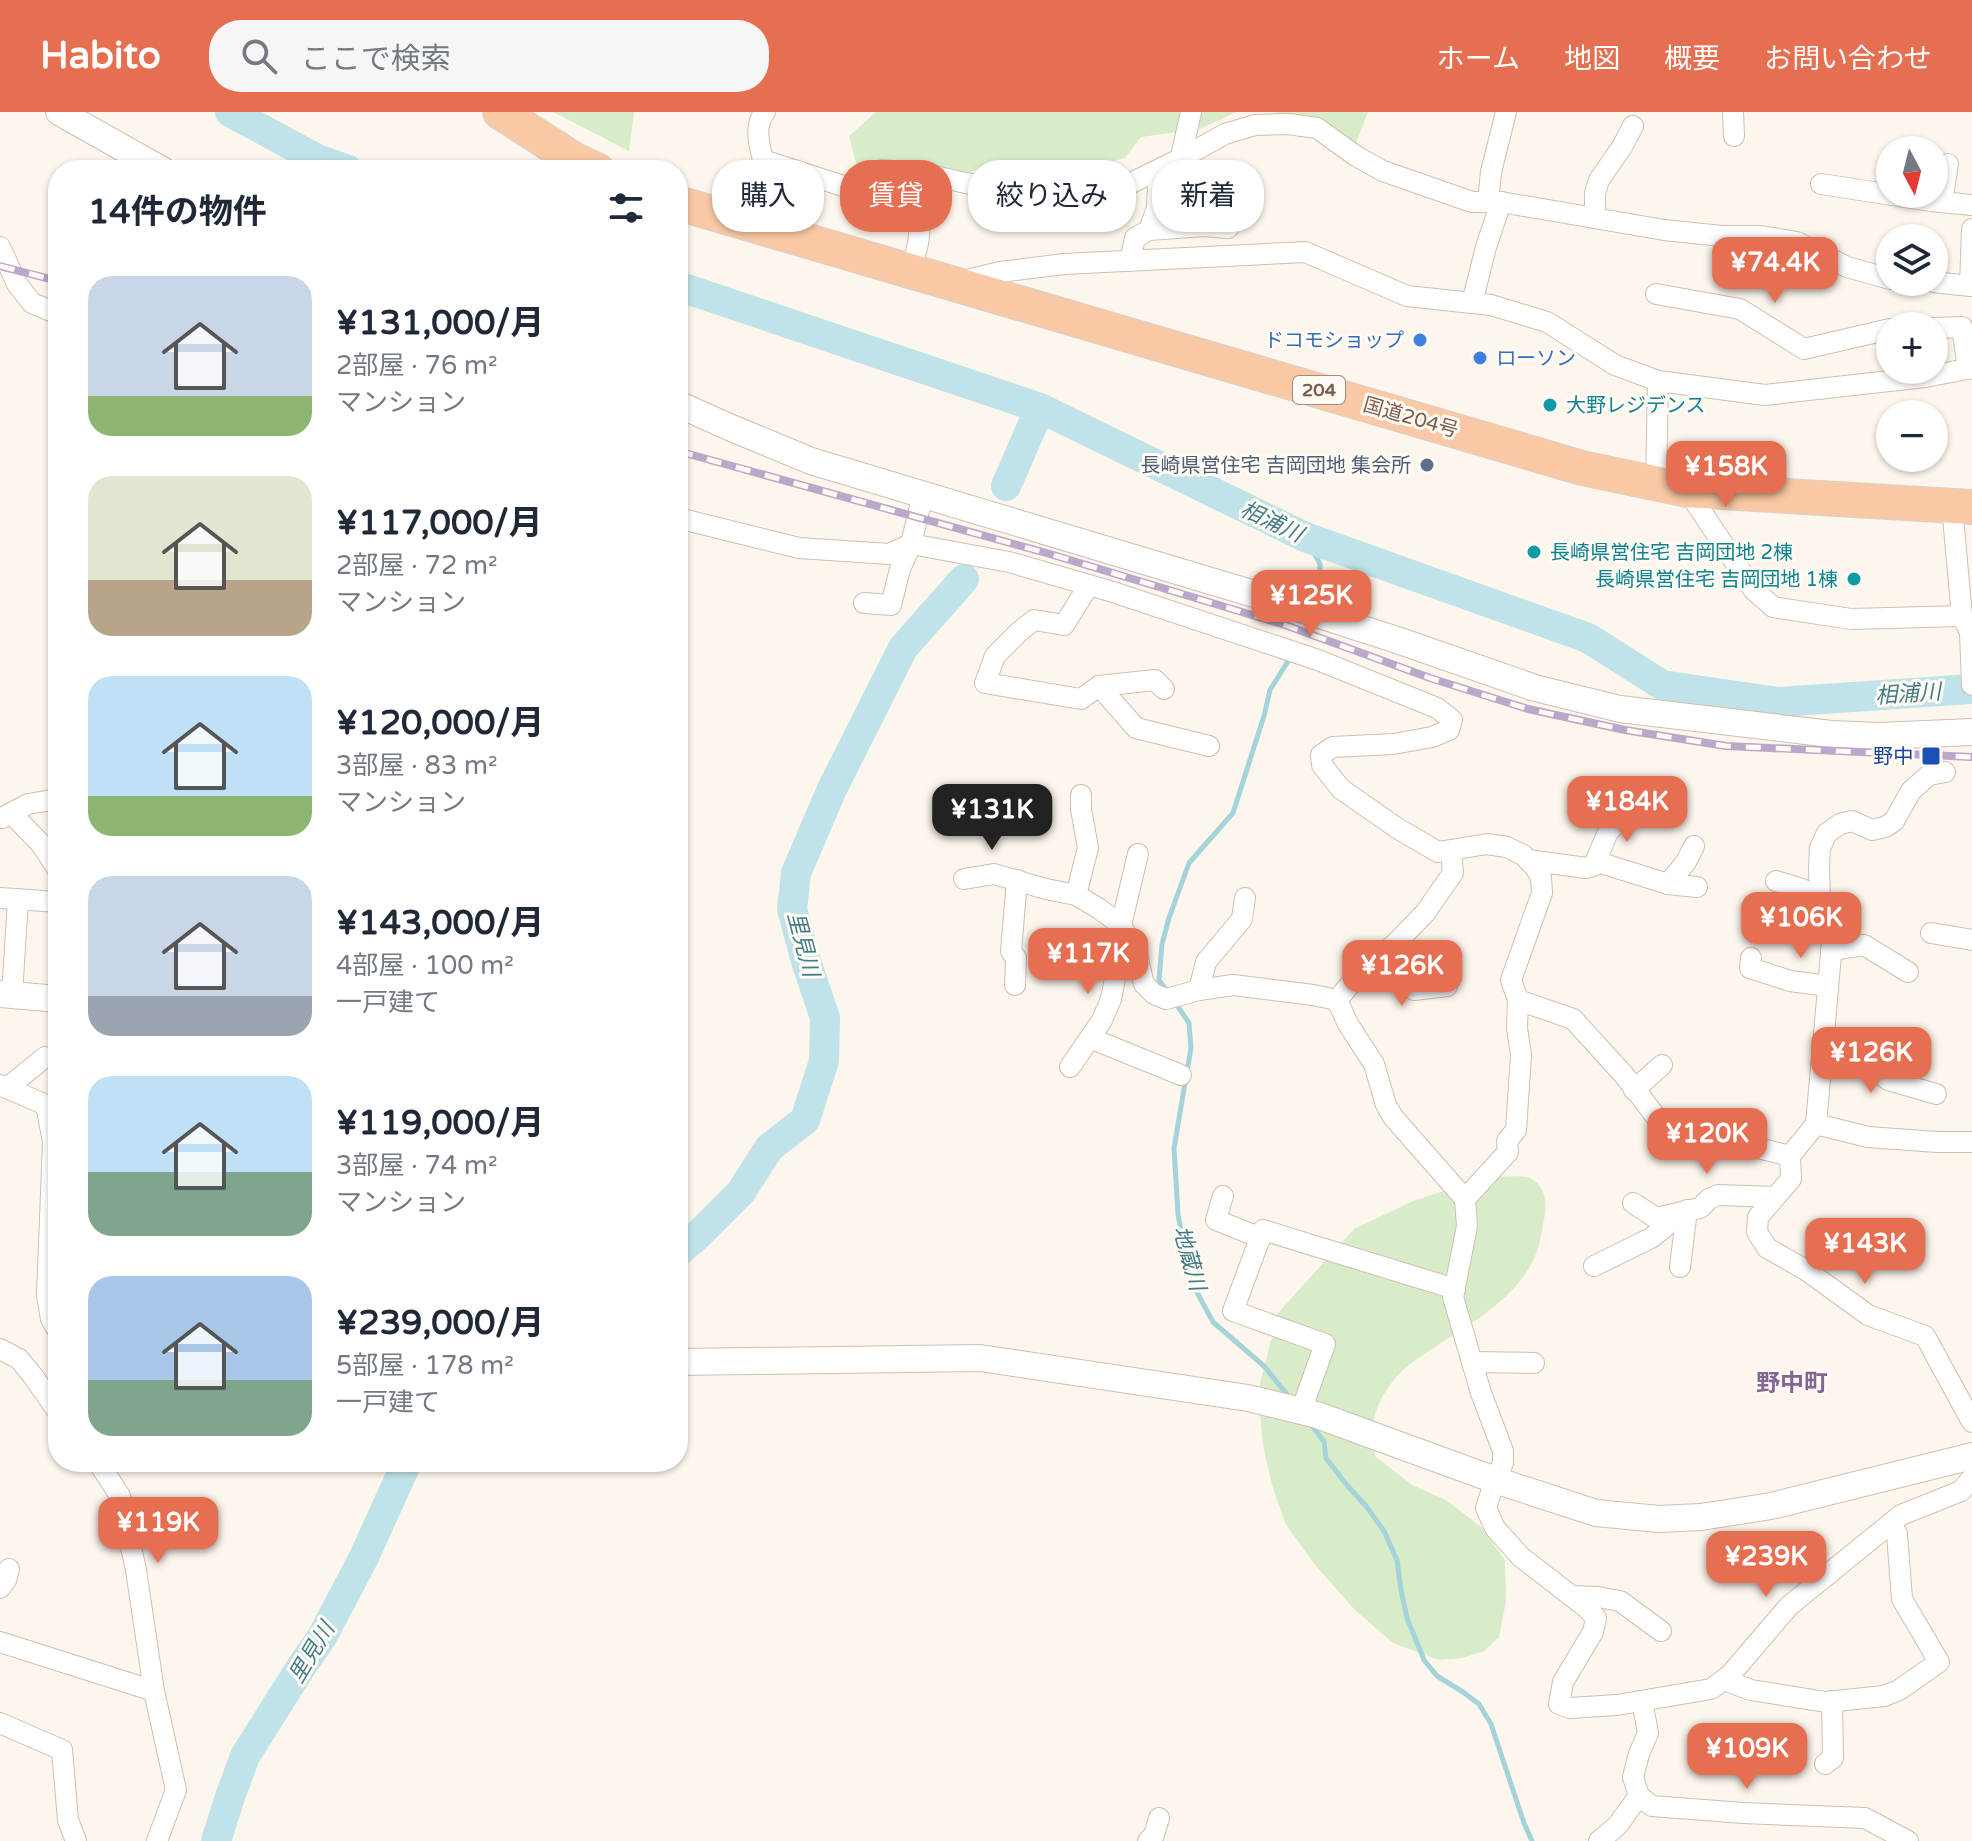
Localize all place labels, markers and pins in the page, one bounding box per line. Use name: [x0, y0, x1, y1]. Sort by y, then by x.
pin: ¥74.4K: [1710, 237, 1840, 305]
place label: ドコモショップ: [1264, 329, 1404, 353]
marker: ドコモショップ: [1411, 331, 1429, 349]
place label: ローソン: [1496, 347, 1576, 371]
marker: ローソン: [1471, 349, 1489, 367]
place label: 大野レジデンス: [1566, 394, 1706, 418]
marker: 大野レジデンス: [1541, 396, 1559, 414]
pin: ¥158K: [1670, 441, 1782, 509]
place label: 長崎県営住宅 吉岡団地 集会所: [1141, 454, 1411, 478]
marker: 長崎県営住宅 吉岡団地 集会所: [1418, 456, 1436, 474]
place label: 長崎県営住宅 吉岡団地 2棟: [1550, 541, 1793, 565]
marker: 長崎県営住宅 吉岡団地 2棟: [1525, 543, 1543, 561]
place label: 長崎県営住宅 吉岡団地 1棟: [1595, 568, 1838, 592]
pin: ¥125K: [1255, 570, 1367, 638]
marker: 長崎県営住宅 吉岡団地 1棟: [1845, 570, 1863, 588]
place label: 野中: [1873, 745, 1913, 769]
marker: 野中: [1920, 745, 1942, 767]
pin: ¥184K: [1571, 776, 1683, 844]
pin: ¥131K: [936, 784, 1048, 852]
pin: ¥106K: [1745, 892, 1857, 960]
pin: ¥117K: [1032, 928, 1144, 996]
pin: ¥126K: [1346, 940, 1458, 1008]
pin: ¥126K: [1815, 1027, 1927, 1095]
pin: ¥120K: [1651, 1108, 1763, 1176]
pin: ¥143K: [1809, 1218, 1921, 1286]
pin: ¥119K: [102, 1497, 214, 1565]
pin: ¥239K: [1710, 1531, 1822, 1599]
pin: ¥109K: [1691, 1723, 1803, 1791]

